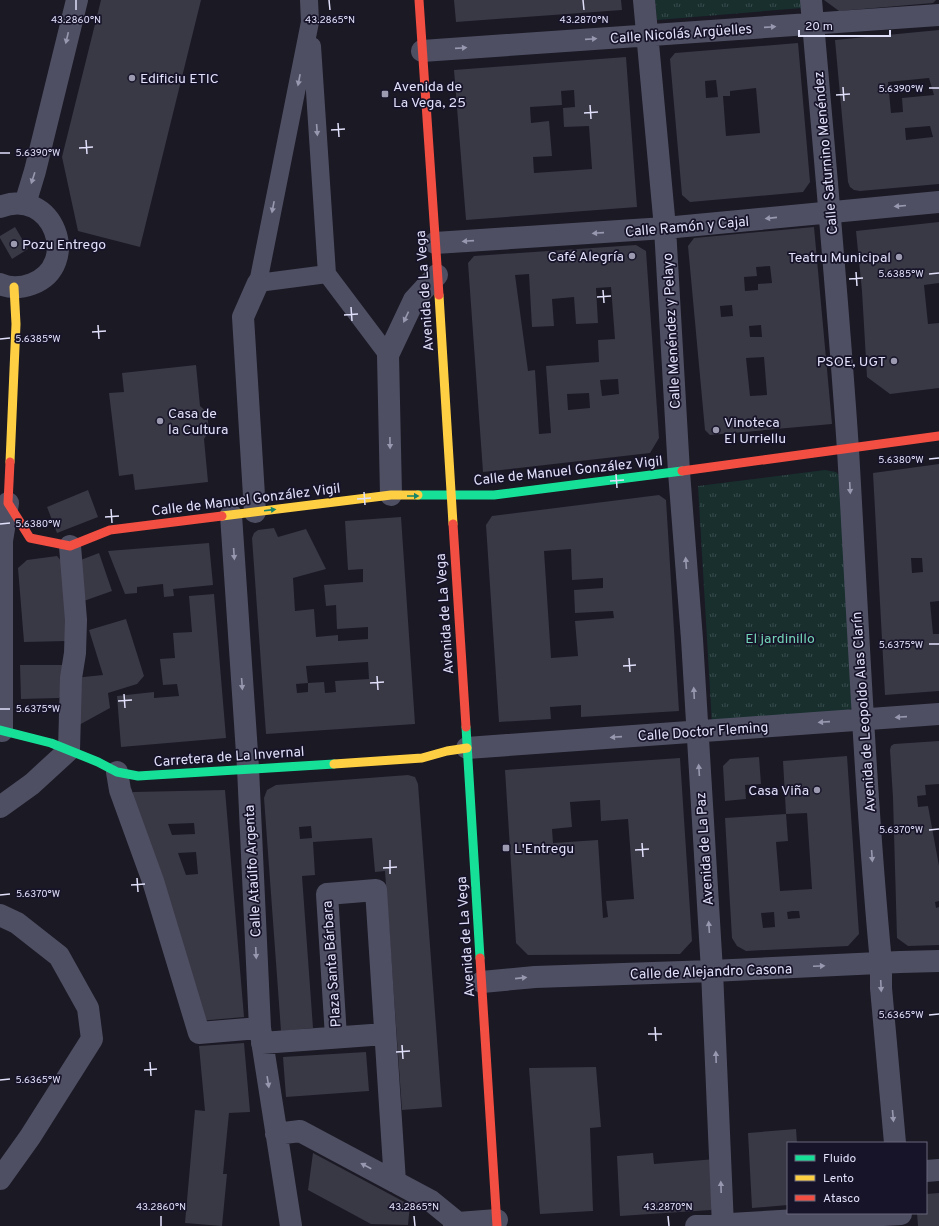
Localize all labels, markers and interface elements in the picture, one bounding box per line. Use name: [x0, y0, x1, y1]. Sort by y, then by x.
scale bar: [799, 12, 890, 38]
text: 43.2860°N: [51, 14, 101, 27]
text: 43.2865°N: [305, 14, 355, 27]
text: 43.2870°N: [559, 14, 609, 27]
text: 20 m: [805, 19, 833, 35]
street label: Calle Nicolás Argüelles: [609, 21, 753, 48]
one-way arrow: [764, 23, 776, 30]
one-way arrow: [64, 32, 70, 44]
one-way arrow: [585, 36, 597, 43]
one-way arrow: [455, 44, 467, 51]
street label: Calle Saturnino Menéndez: [811, 70, 842, 235]
place label: Edificiu ETIC: [140, 71, 219, 88]
marker: Edificiu ETIC: [127, 73, 137, 83]
one-way arrow: [295, 74, 301, 86]
place label: Avenida de La Vega, 25: [393, 79, 466, 112]
text: 5.6390°W: [878, 83, 924, 96]
marker: Avenida de La Vega, 25: [380, 89, 390, 99]
one-way arrow: [314, 124, 321, 136]
text: 5.6390°W: [15, 147, 61, 160]
one-way arrow: [30, 172, 36, 184]
one-way arrow: [270, 201, 276, 213]
one-way arrow: [894, 202, 906, 209]
street label: Calle Ramón y Cajal: [624, 214, 750, 241]
one-way arrow: [765, 215, 777, 222]
one-way arrow: [592, 229, 604, 236]
street label: Avenida de La Vega: [413, 230, 438, 352]
place label: Pozu Entrego: [22, 237, 106, 254]
one-way arrow: [462, 238, 474, 245]
marker: Pozu Entrego: [9, 239, 19, 249]
place label: Café Alegría: [548, 249, 624, 266]
place label: Teatru Municipal: [788, 250, 891, 267]
marker: Café Alegría: [627, 251, 637, 261]
street label: Calle Menéndez y Pelayo: [660, 252, 685, 409]
marker: Teatru Municipal: [894, 252, 904, 262]
text: 5.6385°W: [878, 268, 924, 281]
one-way arrow: [403, 311, 409, 323]
text: 5.6385°W: [15, 333, 61, 346]
place label: PSOE, UGT: [817, 354, 886, 371]
marker: PSOE, UGT: [889, 356, 899, 366]
place label: Casa de la Cultura: [168, 406, 228, 439]
place label: Vinoteca El Urriellu: [724, 415, 786, 448]
marker: Casa de la Cultura: [155, 416, 165, 426]
marker: Vinoteca El Urriellu: [711, 425, 721, 435]
one-way arrow: [387, 437, 393, 450]
street label: Calle de Manuel González Vigil: [473, 453, 664, 490]
text: 5.6380°W: [878, 454, 924, 467]
street label: Calle de Manuel González Vigil: [151, 480, 342, 521]
one-way arrow: [846, 482, 853, 494]
one-way arrow: [407, 493, 420, 499]
one-way arrow: [264, 507, 276, 513]
text: 5.6380°W: [15, 518, 61, 531]
one-way arrow: [230, 548, 237, 560]
street label: Avenida de La Vega: [433, 553, 458, 675]
one-way arrow: [682, 557, 689, 569]
street label: Avenida de Leopoldo Alas Clarín: [849, 611, 880, 813]
park label: El jardinillo: [745, 631, 815, 648]
text: 5.6375°W: [879, 639, 923, 652]
one-way arrow: [239, 677, 246, 690]
one-way arrow: [691, 687, 698, 699]
text: 5.6375°W: [16, 703, 60, 716]
one-way arrow: [895, 713, 907, 720]
street label: Calle Doctor Fleming: [637, 719, 769, 746]
one-way arrow: [818, 719, 830, 726]
one-way arrow: [610, 734, 622, 741]
street label: Carretera de La Invernal: [153, 744, 305, 771]
one-way arrow: [696, 763, 702, 776]
place label: Casa Viña: [748, 783, 809, 800]
marker: Casa Viña: [812, 785, 822, 795]
street label: Avenida de La Paz: [693, 792, 718, 906]
street label: Calle Ataúlfo Argenta: [242, 804, 265, 938]
text: 5.6370°W: [879, 824, 923, 837]
place label: L'Entregu: [514, 841, 574, 858]
marker: L'Entregu: [501, 843, 511, 853]
one-way arrow: [869, 850, 876, 862]
street label: Avenida de La Vega: [454, 876, 479, 998]
text: 5.6370°W: [16, 888, 60, 901]
street label: Plaza Santa Bárbara: [320, 900, 345, 1028]
one-way arrow: [706, 921, 713, 933]
one-way arrow: [253, 947, 260, 959]
street label: Calle de Alejandro Casona: [630, 961, 793, 984]
one-way arrow: [813, 963, 826, 969]
one-way arrow: [515, 975, 527, 982]
one-way arrow: [878, 980, 885, 992]
text: 5.6365°W: [878, 1009, 924, 1022]
one-way arrow: [713, 1050, 719, 1063]
text: 5.6365°W: [15, 1074, 61, 1087]
one-way arrow: [266, 1076, 272, 1088]
one-way arrow: [889, 1110, 896, 1122]
legend: [787, 1142, 927, 1214]
text: Fluido: [823, 1151, 856, 1167]
one-way arrow: [360, 1163, 371, 1170]
text: Lento: [823, 1171, 854, 1187]
one-way arrow: [718, 1181, 725, 1193]
text: Atasco: [823, 1191, 860, 1207]
text: 43.2860°N: [136, 1201, 186, 1214]
text: 43.2865°N: [389, 1201, 439, 1214]
text: 43.2870°N: [643, 1201, 693, 1214]

